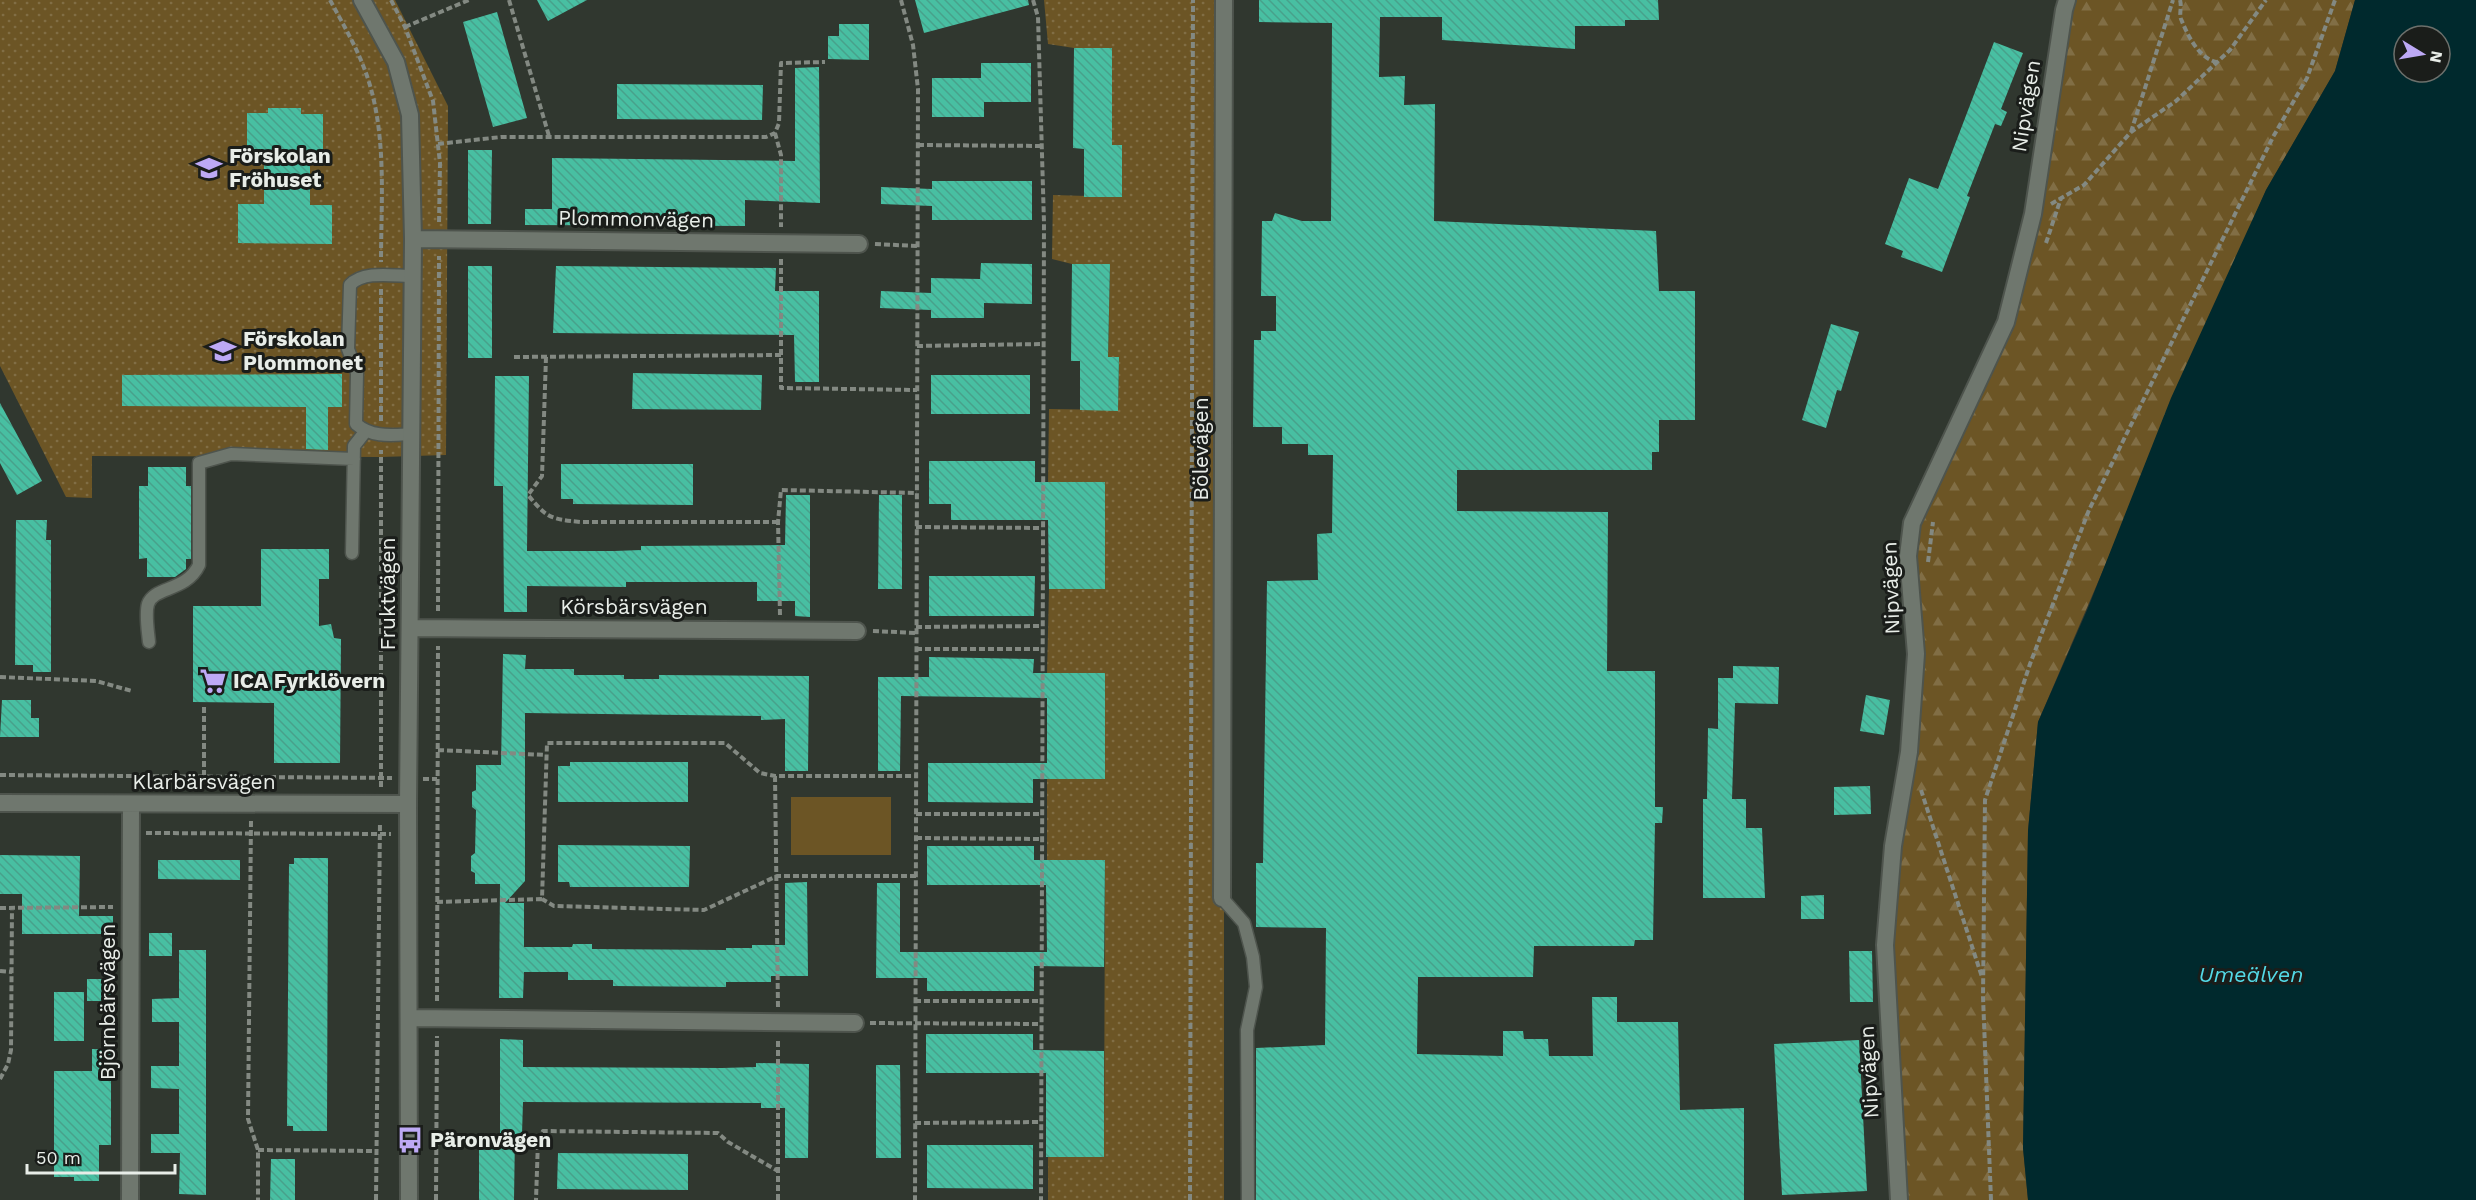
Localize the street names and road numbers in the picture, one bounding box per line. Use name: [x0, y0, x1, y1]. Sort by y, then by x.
street label: Nipvägen: [2006, 58, 2045, 154]
street label: Plommonvägen: [558, 205, 714, 232]
street label: Bölevägen: [1188, 397, 1213, 501]
street label: Fruktvägen: [375, 537, 400, 651]
street label: Nipvägen: [1876, 541, 1905, 635]
street label: Körsbärsvägen: [560, 594, 708, 619]
street label: Klarbärsvägen: [132, 769, 276, 794]
street label: Björnbärsvägen: [95, 924, 120, 1080]
street label: Nipvägen: [1854, 1025, 1883, 1119]

